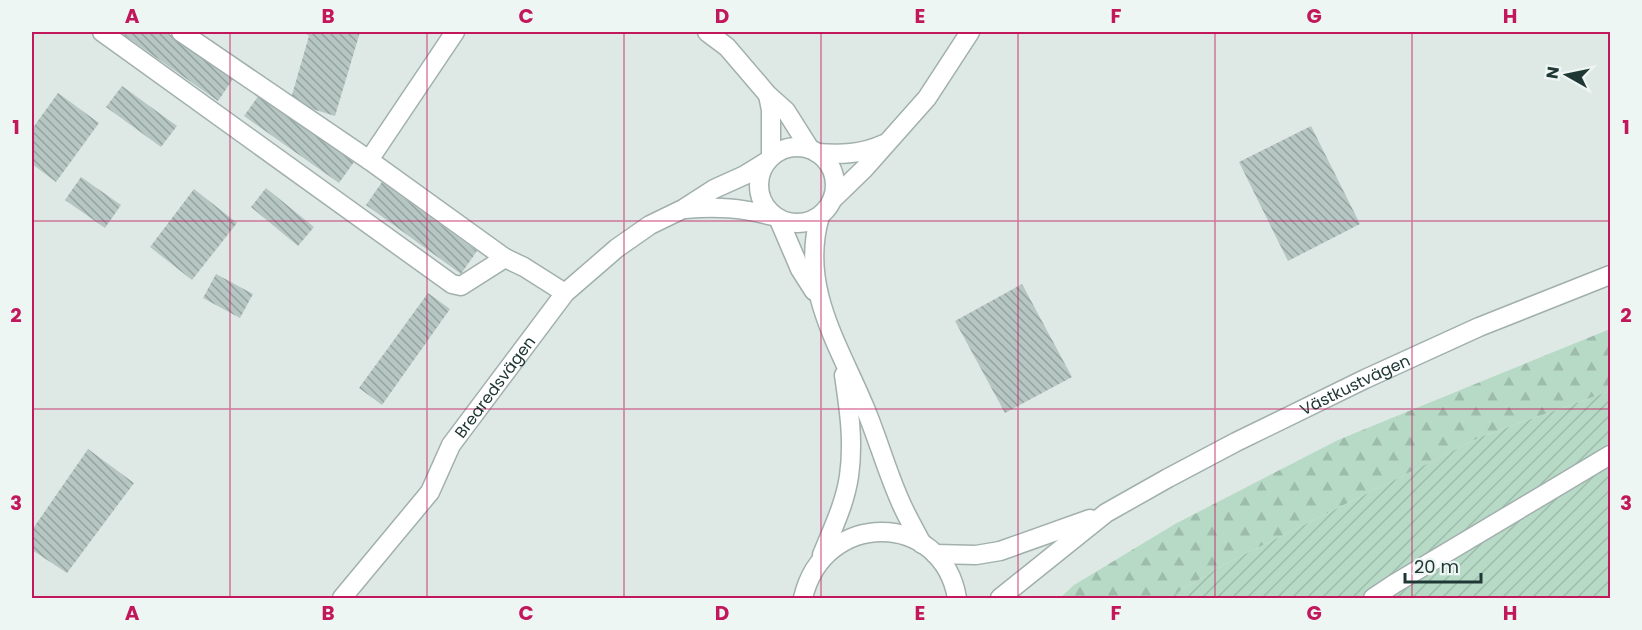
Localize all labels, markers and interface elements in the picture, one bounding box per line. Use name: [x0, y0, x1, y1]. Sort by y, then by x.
text: A: [125, 2, 140, 30]
text: B: [321, 2, 335, 30]
text: C: [518, 2, 534, 30]
text: D: [715, 2, 729, 30]
text: E: [915, 2, 925, 30]
text: F: [1111, 2, 1122, 30]
text: G: [1306, 2, 1322, 30]
text: H: [1503, 2, 1517, 30]
north arrow: [1537, 45, 1597, 105]
text: N: [1540, 65, 1565, 80]
text: 1: [12, 113, 20, 141]
text: 1: [1622, 113, 1630, 141]
text: 2: [10, 301, 22, 329]
text: 2: [1620, 301, 1632, 329]
street label: Brearedsvägen: [449, 331, 541, 443]
street label: Västkustvägen: [1296, 349, 1414, 421]
text: 3: [10, 489, 22, 517]
text: 3: [1620, 489, 1632, 517]
scale bar: [1405, 546, 1482, 584]
text: 20 m: [1414, 554, 1459, 579]
text: A: [125, 599, 140, 627]
text: B: [321, 599, 335, 627]
text: C: [518, 599, 534, 627]
text: D: [715, 599, 729, 627]
text: E: [915, 599, 925, 627]
text: F: [1111, 599, 1122, 627]
text: G: [1306, 599, 1322, 627]
text: H: [1503, 599, 1517, 627]

